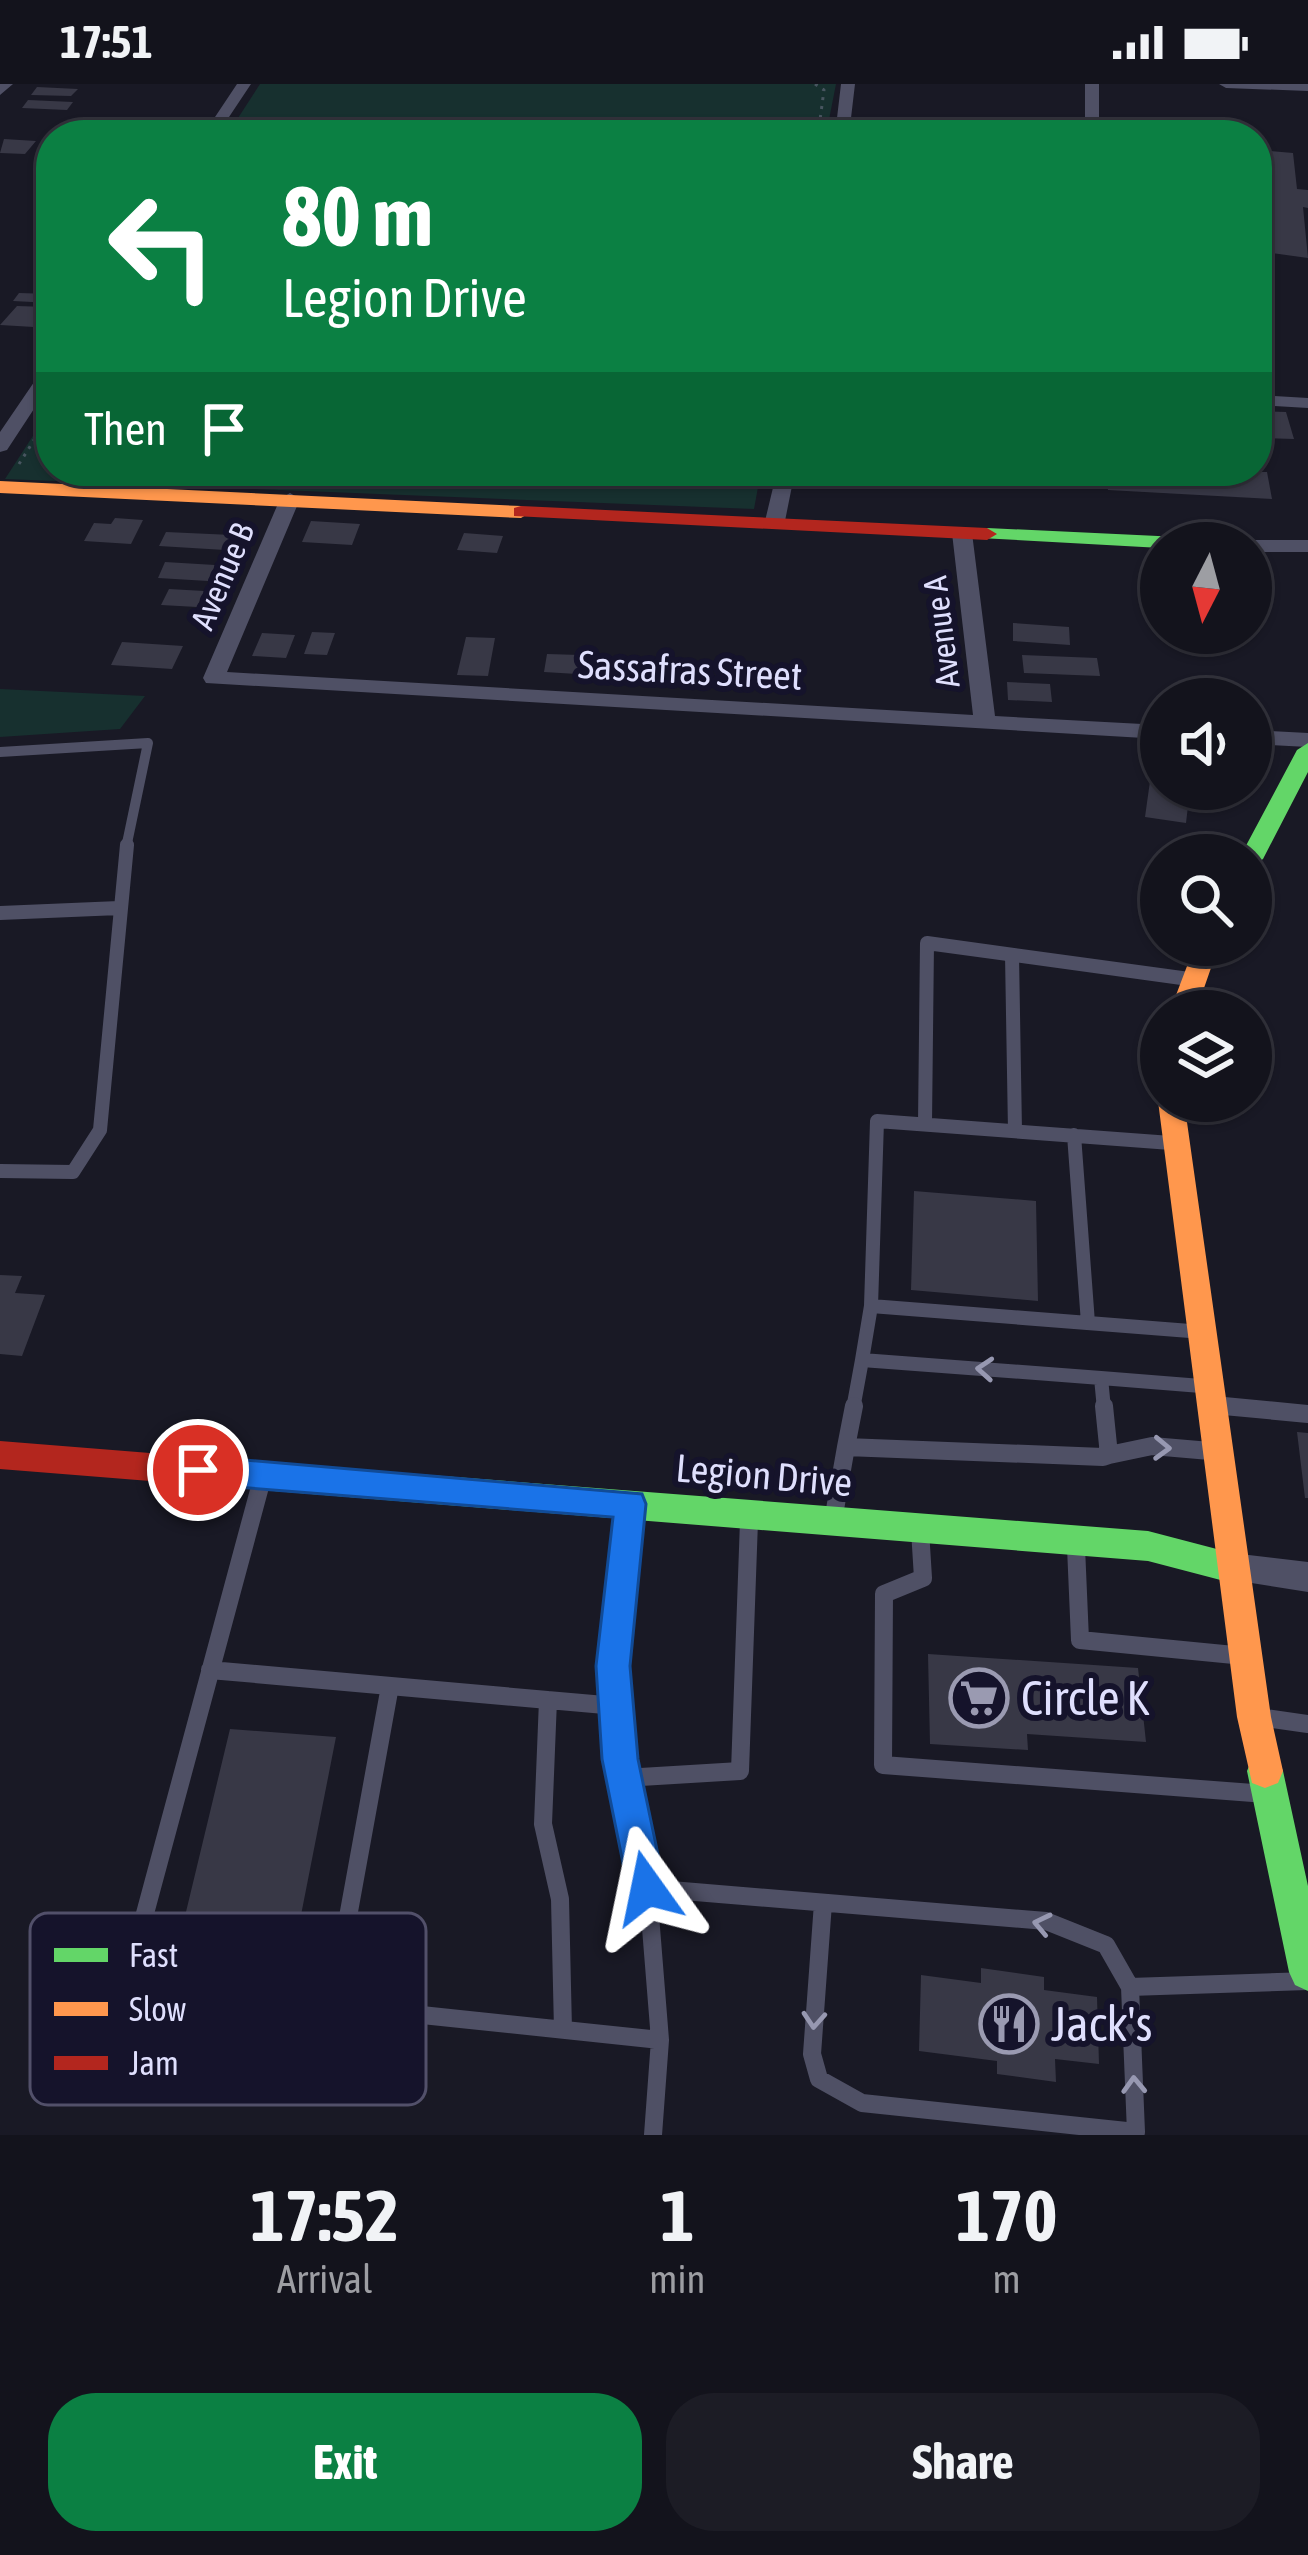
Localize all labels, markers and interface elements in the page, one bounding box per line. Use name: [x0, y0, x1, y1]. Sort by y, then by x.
text: 17:51: [60, 16, 153, 68]
icon: left: [84, 168, 240, 324]
text: 80 m: [282, 168, 433, 264]
text: Legion Drive: [282, 267, 527, 328]
icon: arrive: [191, 396, 257, 462]
text: Then: [84, 403, 167, 455]
street label: Avenue B: [183, 517, 261, 635]
north arrow: [1140, 522, 1272, 654]
map controls: [1140, 522, 1272, 1122]
street label: Avenue A: [915, 573, 967, 690]
street label: Sassafras Street: [577, 642, 803, 698]
button: sound: [1140, 678, 1272, 810]
button: search: [1140, 834, 1272, 966]
button: layers: [1140, 990, 1272, 1122]
one-way arrow: [975, 1357, 994, 1383]
pin: [147, 1419, 249, 1521]
one-way arrow: [1153, 1434, 1172, 1460]
icon: arrive: [165, 1437, 231, 1503]
street label: Legion Drive: [674, 1445, 854, 1505]
supermarket icon: Circle K: [948, 1667, 1010, 1729]
place label: Circle K: [1021, 1670, 1150, 1725]
position arrow: [584, 1825, 710, 1951]
one-way arrow: [1032, 1912, 1052, 1937]
legend: [30, 1913, 426, 2105]
text: Fast: [129, 1936, 178, 1974]
text: Slow: [129, 1990, 186, 2028]
restaurant icon: Jack's: [978, 1993, 1040, 2055]
place label: Jack's: [1051, 1996, 1152, 2051]
one-way arrow: [802, 2010, 828, 2029]
text: Jam: [129, 2044, 179, 2082]
one-way arrow: [1122, 2075, 1148, 2094]
text: 17:52: [251, 2174, 399, 2256]
text: 1: [660, 2174, 694, 2256]
text: 170: [956, 2174, 1057, 2256]
text: Arrival: [277, 2257, 372, 2301]
text: min: [649, 2257, 705, 2301]
text: m: [993, 2257, 1021, 2301]
button: Exit: [48, 2393, 642, 2531]
button: Share: [666, 2393, 1260, 2531]

